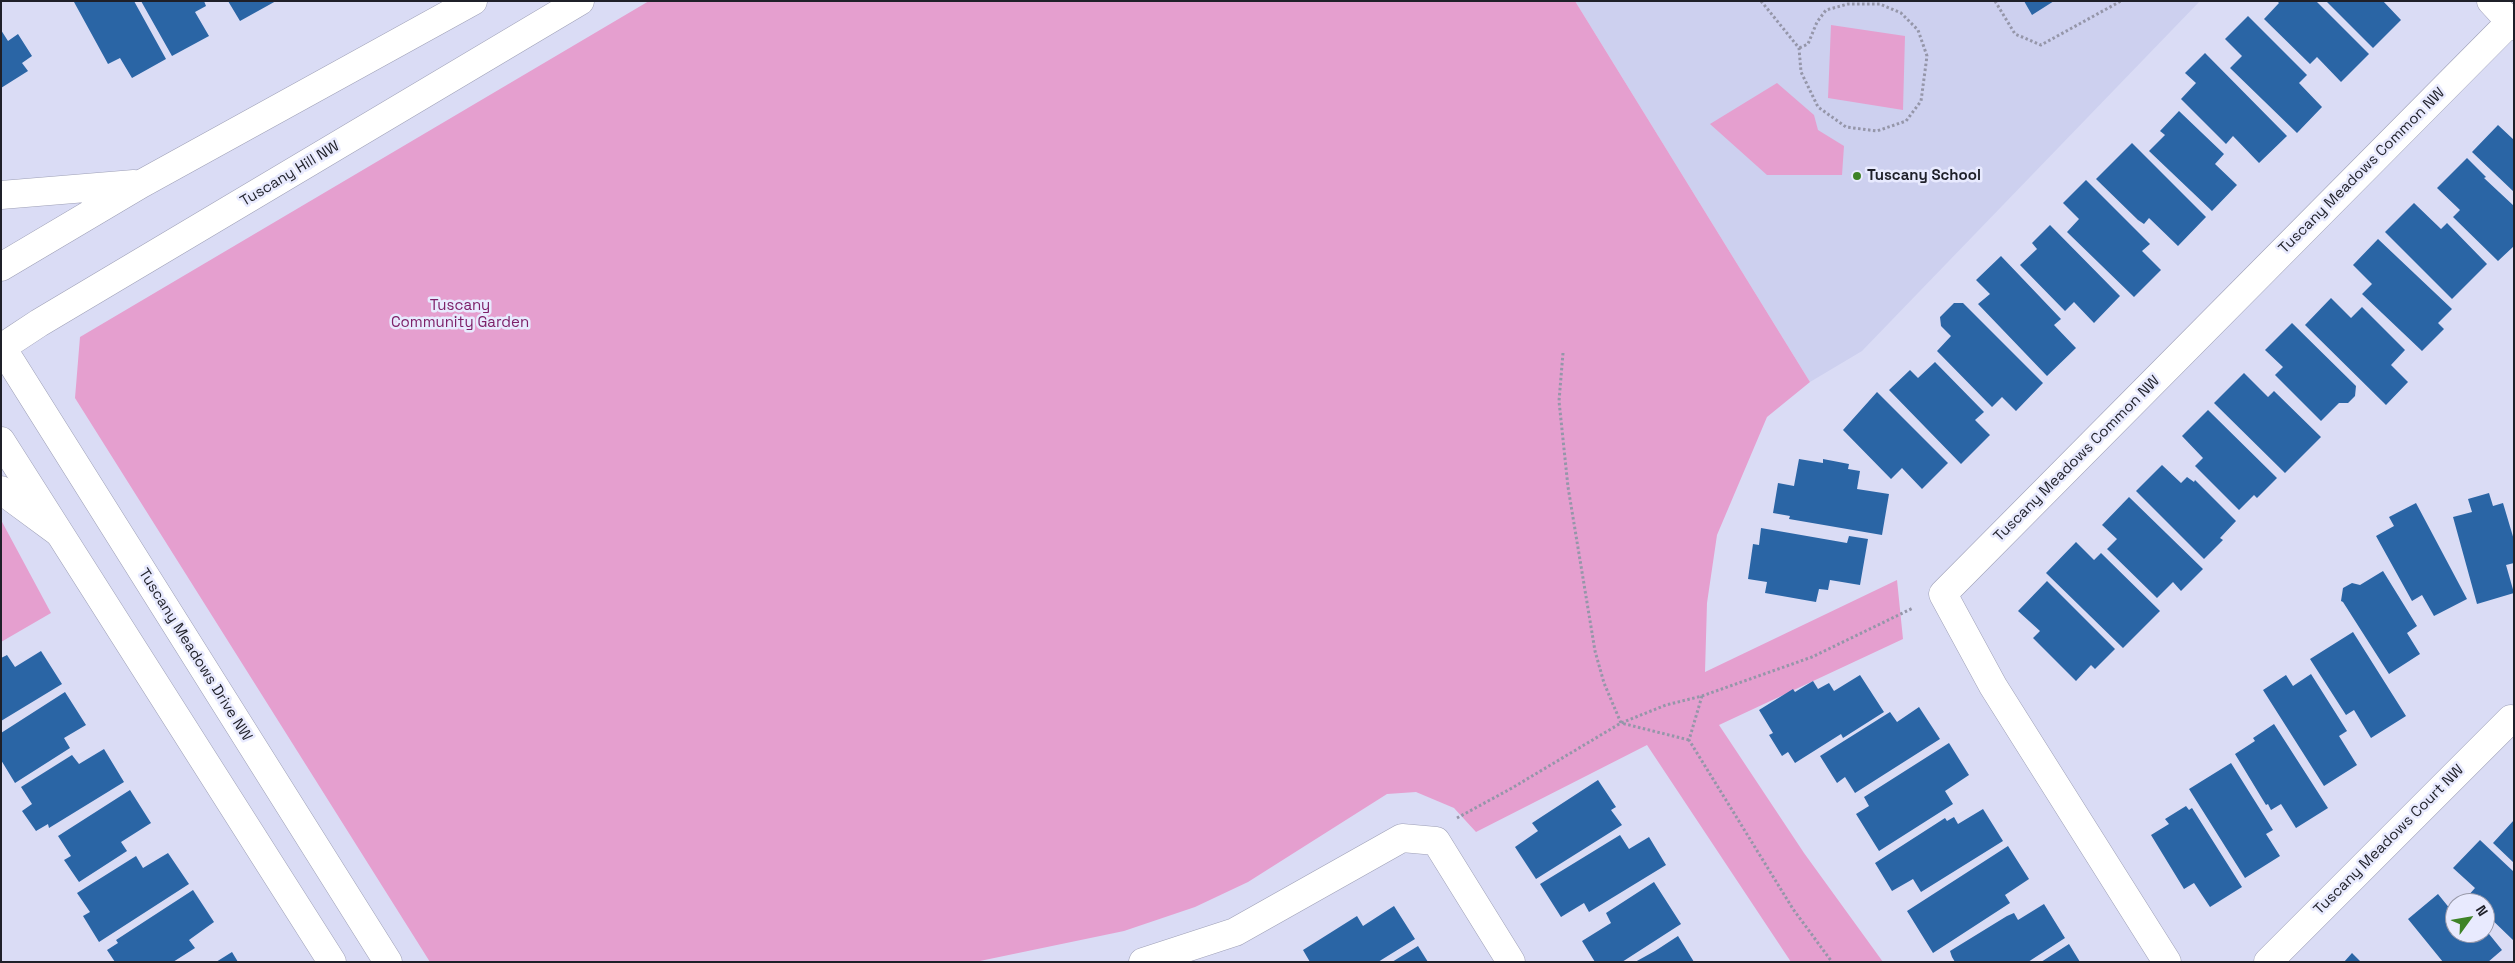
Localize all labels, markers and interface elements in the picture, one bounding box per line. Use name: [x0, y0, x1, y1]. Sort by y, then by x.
street label: Tuscany Meadows Common NW: [2275, 84, 2449, 258]
street label: Tuscany Hill NW: [237, 137, 343, 211]
place label: Tuscany School: [1867, 167, 1981, 185]
marker: Tuscany School: [1851, 170, 1863, 182]
park label: Tuscany Community Garden: [391, 297, 529, 332]
street label: Tuscany Meadows Common NW: [1990, 372, 2164, 546]
street label: Tuscany Meadows Drive NW: [134, 565, 256, 745]
street label: Tuscany Meadows Court NW: [2310, 761, 2468, 919]
north arrow: [2445, 893, 2495, 943]
text: N: [2472, 902, 2492, 919]

